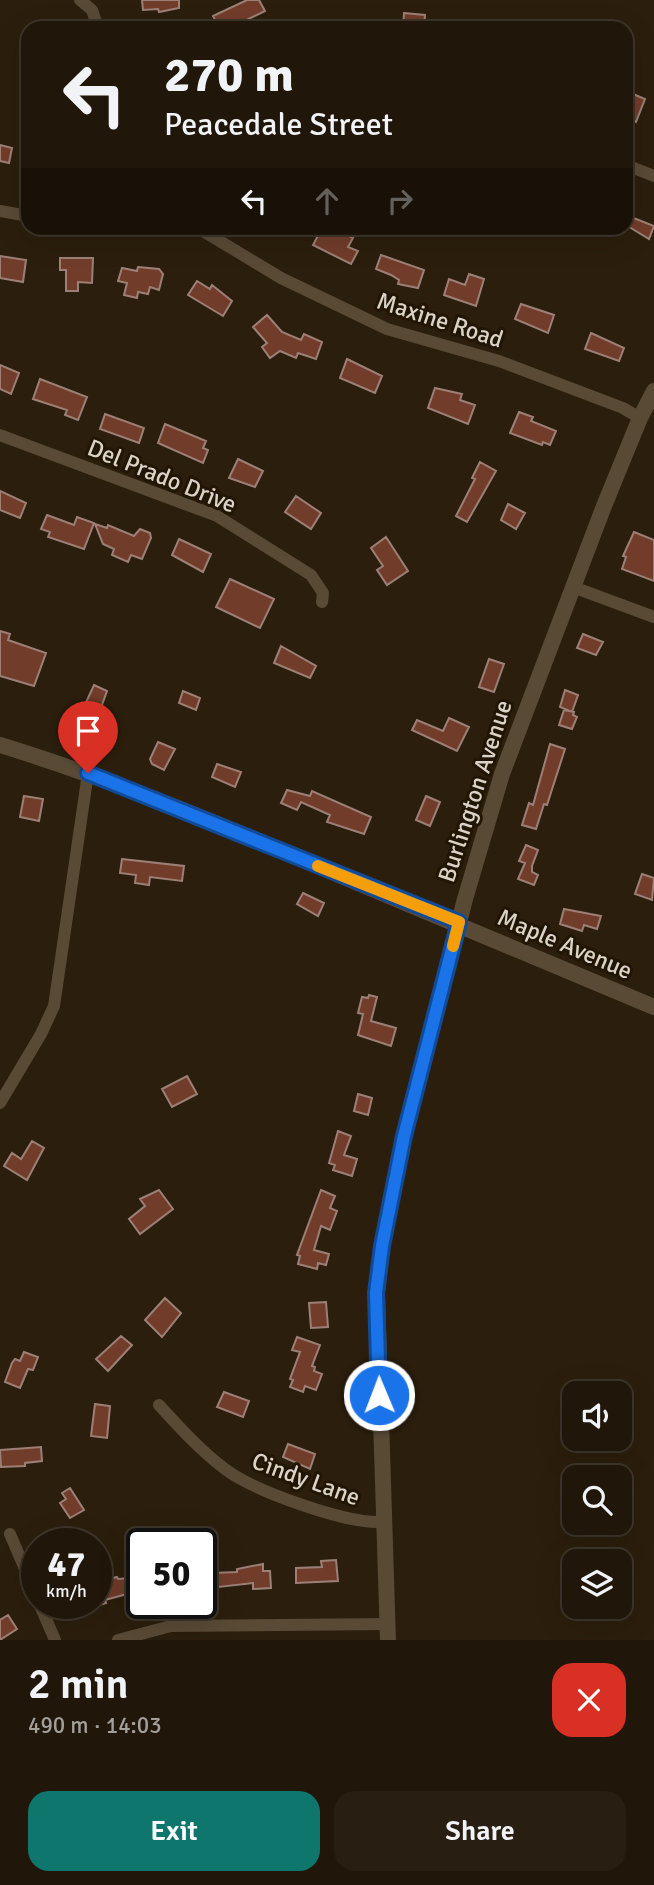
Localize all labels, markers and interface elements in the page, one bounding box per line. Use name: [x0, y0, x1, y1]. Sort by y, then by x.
text: 270 m: [164, 45, 294, 105]
icon: left: [49, 49, 140, 140]
text: Peacedale Street: [164, 105, 393, 144]
icon: left: [235, 182, 273, 220]
icon: ahead: [308, 182, 346, 220]
icon: right: [381, 182, 419, 220]
street label: Maxine Road: [373, 286, 507, 354]
street label: Del Prado Drive: [83, 432, 241, 520]
street label: Burlington Avenue: [431, 696, 519, 886]
pin: [58, 701, 118, 773]
icon: arrive: [69, 712, 107, 750]
street label: Maple Avenue: [493, 902, 637, 986]
position arrow: [342, 1358, 416, 1432]
map controls: [562, 1381, 632, 1619]
button: sound: [562, 1381, 632, 1451]
street label: Cindy Lane: [248, 1446, 364, 1512]
button: search: [562, 1465, 632, 1535]
speed limit sign: 50: [126, 1528, 217, 1619]
text: 47: [48, 1543, 85, 1586]
button: layers: [562, 1549, 632, 1619]
text: km/h: [46, 1580, 87, 1602]
text: 2 min: [28, 1659, 129, 1710]
button: close: [552, 1663, 626, 1737]
text: 490 m · 14:03: [28, 1711, 162, 1740]
button: Exit: [28, 1791, 320, 1871]
button: Share: [334, 1791, 626, 1871]

